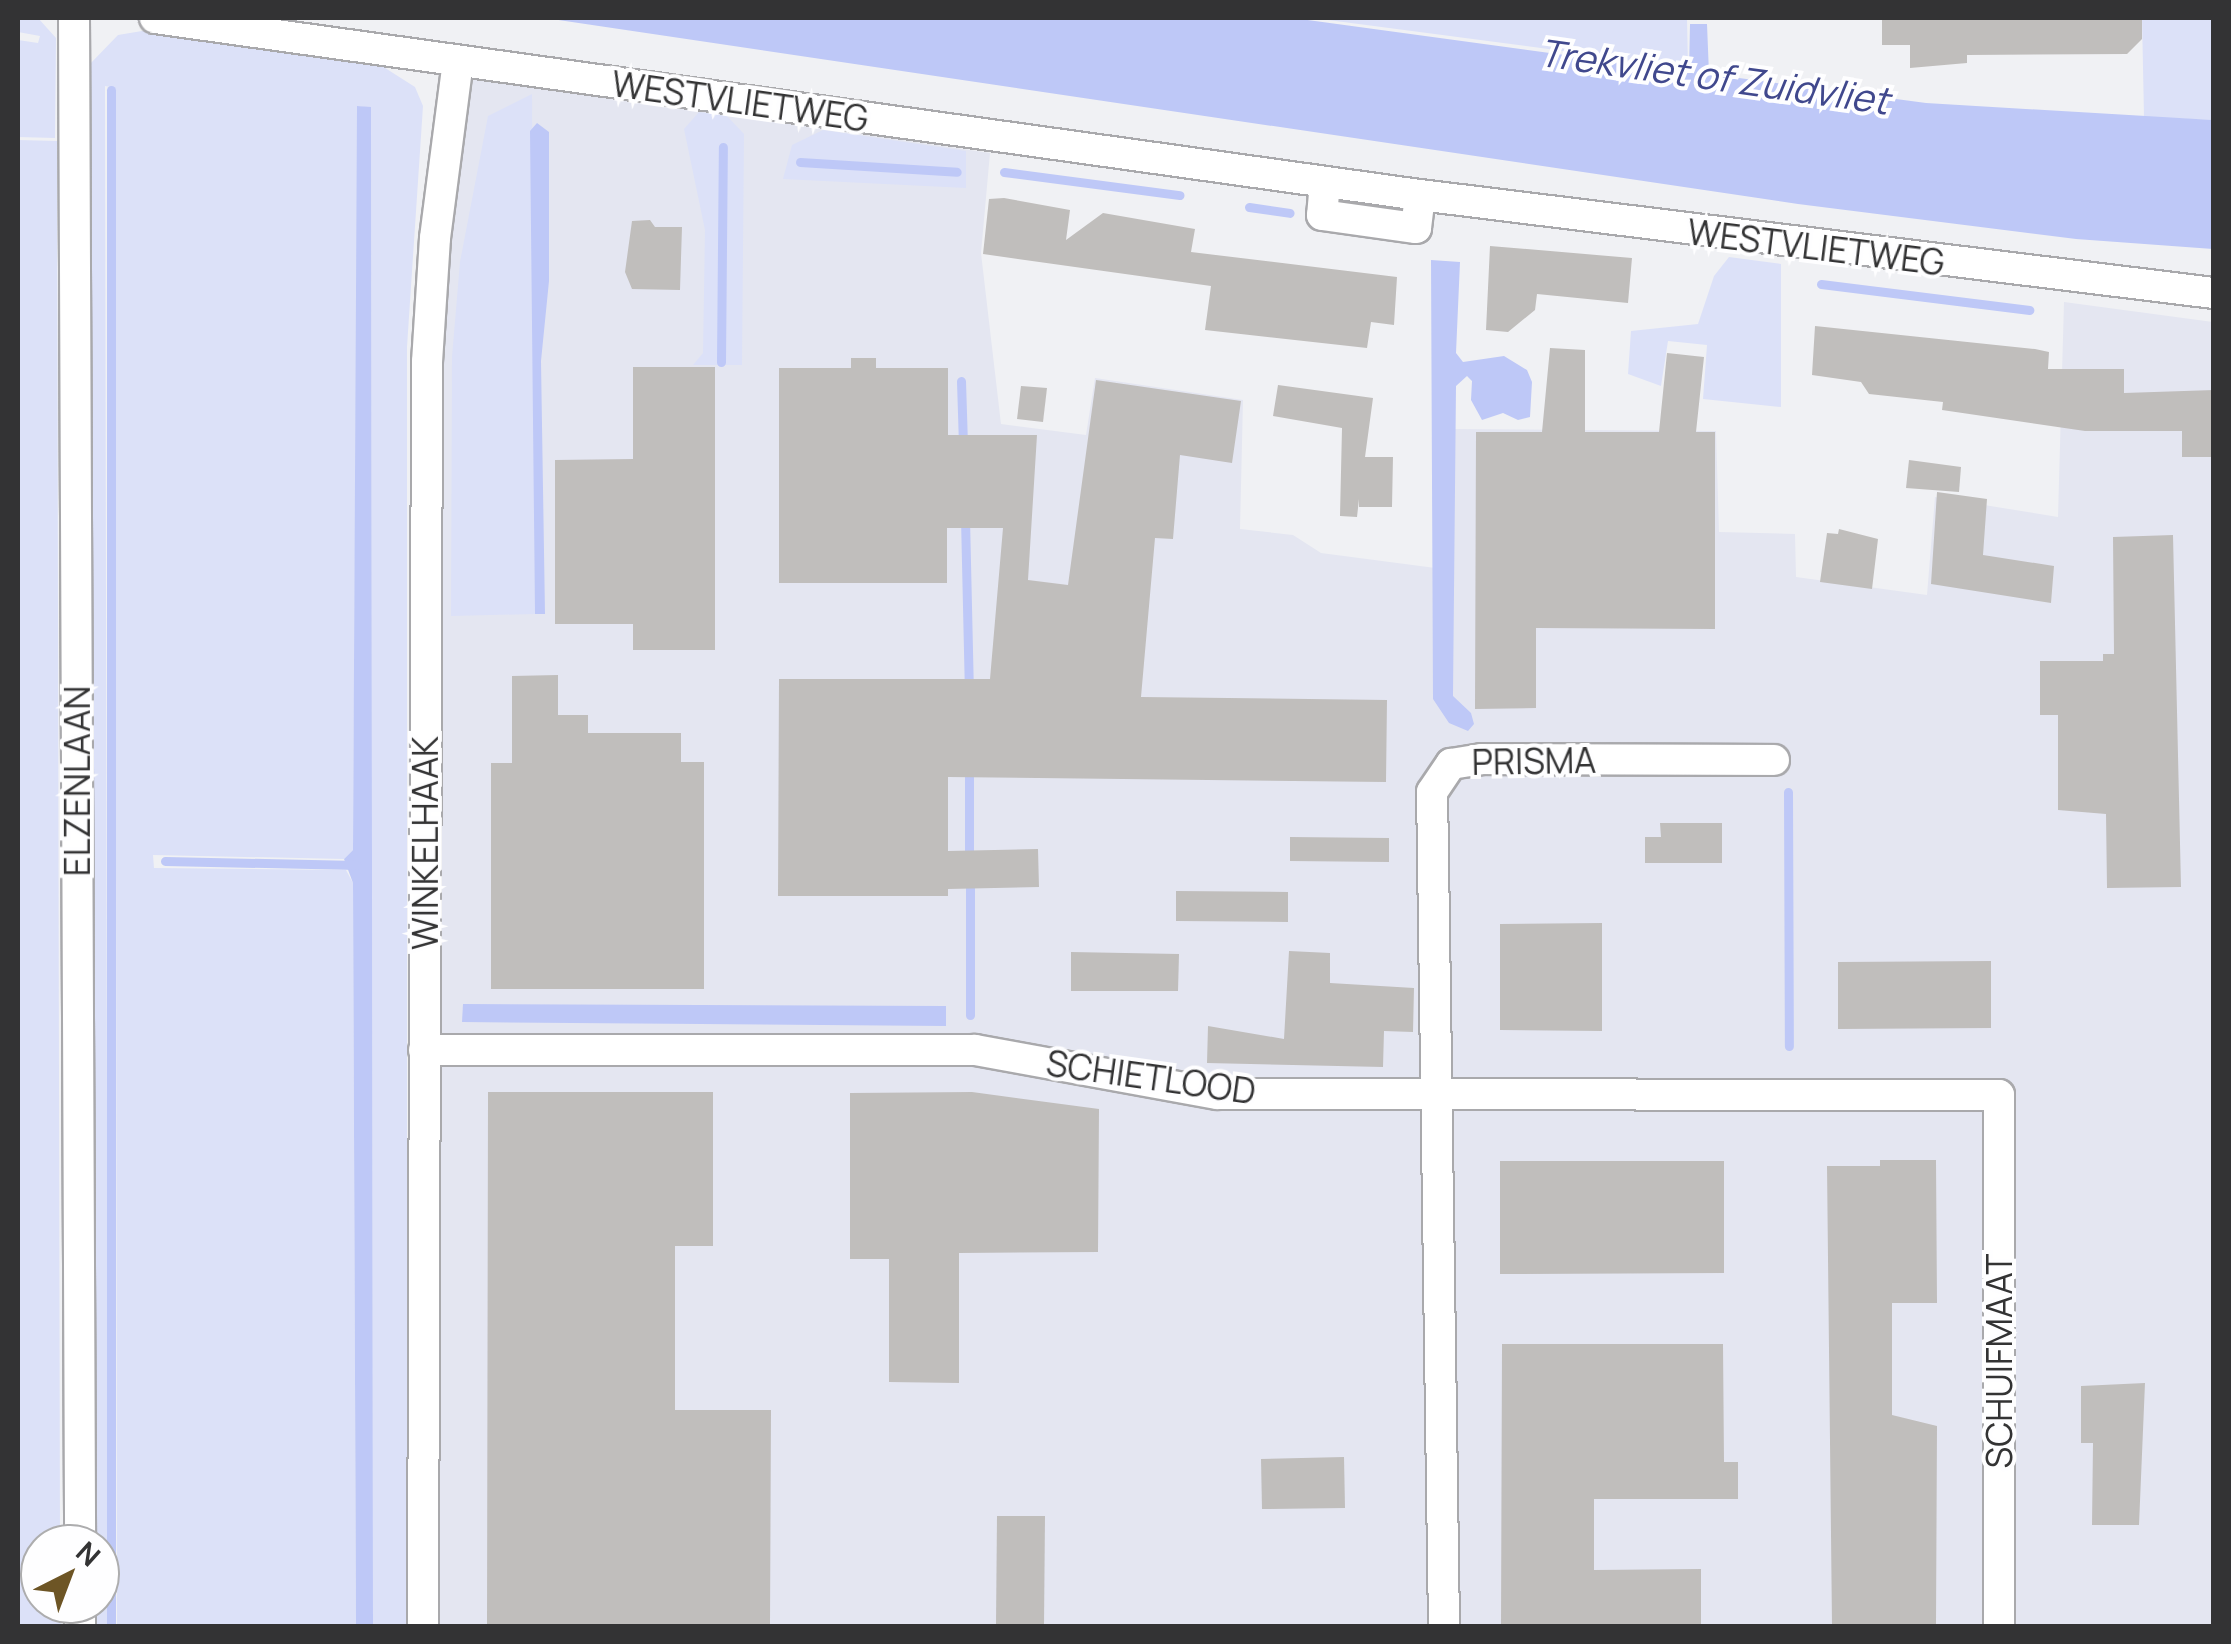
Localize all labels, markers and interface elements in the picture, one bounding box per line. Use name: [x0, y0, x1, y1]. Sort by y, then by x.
water label: Trekvliet of Zuidvliet: [1536, 29, 1892, 123]
street label: WESTVLIETWEG: [609, 62, 871, 140]
street label: WESTVLIETWEG: [1685, 210, 1947, 284]
street label: ELZENLAAN: [56, 686, 98, 876]
street label: WINKELHAAK: [404, 736, 446, 950]
street label: PRISMA: [1471, 739, 1597, 783]
street label: SCHIETLOOD: [1044, 1042, 1258, 1112]
street label: SCHUIFMAAT: [1978, 1254, 2020, 1468]
north arrow: [20, 1524, 120, 1624]
text: N: [69, 1532, 109, 1574]

